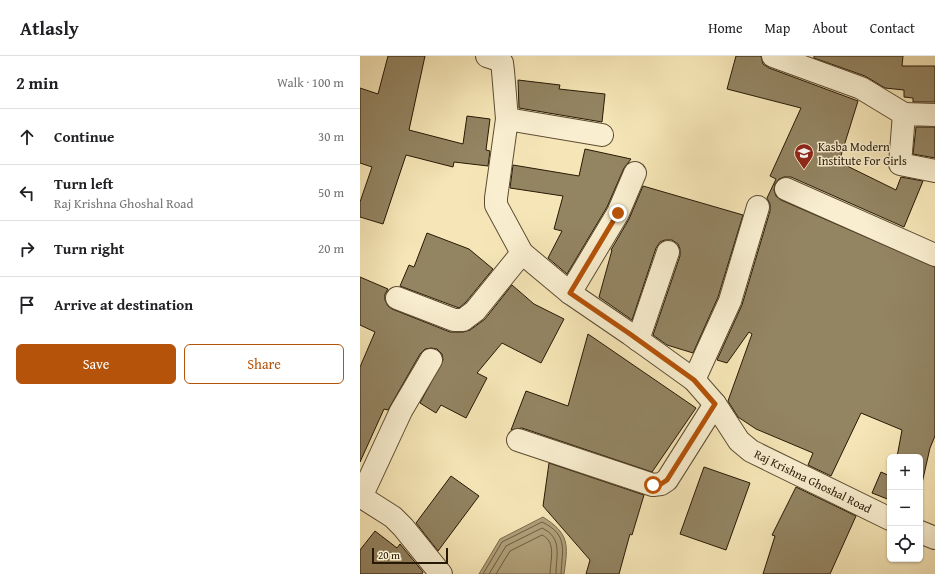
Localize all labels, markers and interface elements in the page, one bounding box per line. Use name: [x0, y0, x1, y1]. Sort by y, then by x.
text: Atlasly: [20, 14, 79, 42]
text: Home: [708, 18, 743, 38]
text: Map: [765, 18, 790, 38]
text: About: [812, 18, 848, 38]
text: Contact: [870, 18, 915, 38]
text: 2 min: [16, 70, 58, 95]
text: Walk · 100 m: [277, 73, 344, 92]
icon: ahead: [16, 126, 38, 148]
text: Continue: [54, 126, 115, 147]
text: 30 m: [318, 127, 344, 146]
place label: Kasba Modern Institute For Girls: [818, 138, 907, 169]
school or university icon: Kasba Modern Institute For Girls: [793, 142, 815, 170]
text: Turn left: [54, 173, 113, 194]
icon: left: [16, 182, 38, 204]
text: 50 m: [318, 183, 344, 202]
text: Raj Krishna Ghoshal Road: [54, 194, 193, 213]
route end: [609, 204, 627, 222]
icon: right: [16, 238, 38, 260]
text: Turn right: [54, 238, 125, 259]
text: 20 m: [318, 239, 344, 258]
icon: arrive: [16, 294, 38, 316]
text: Arrive at destination: [54, 294, 193, 315]
button: Save: [16, 344, 176, 384]
button: Share: [184, 344, 344, 384]
street label: Raj Krishna Ghoshal Road: [751, 445, 875, 517]
map controls: [887, 454, 923, 562]
button: +: [887, 454, 923, 490]
route start: [644, 476, 662, 494]
button: −: [887, 490, 923, 526]
button: locate: [887, 526, 923, 562]
scale bar: [372, 546, 448, 565]
text: 20 m: [378, 547, 400, 563]

